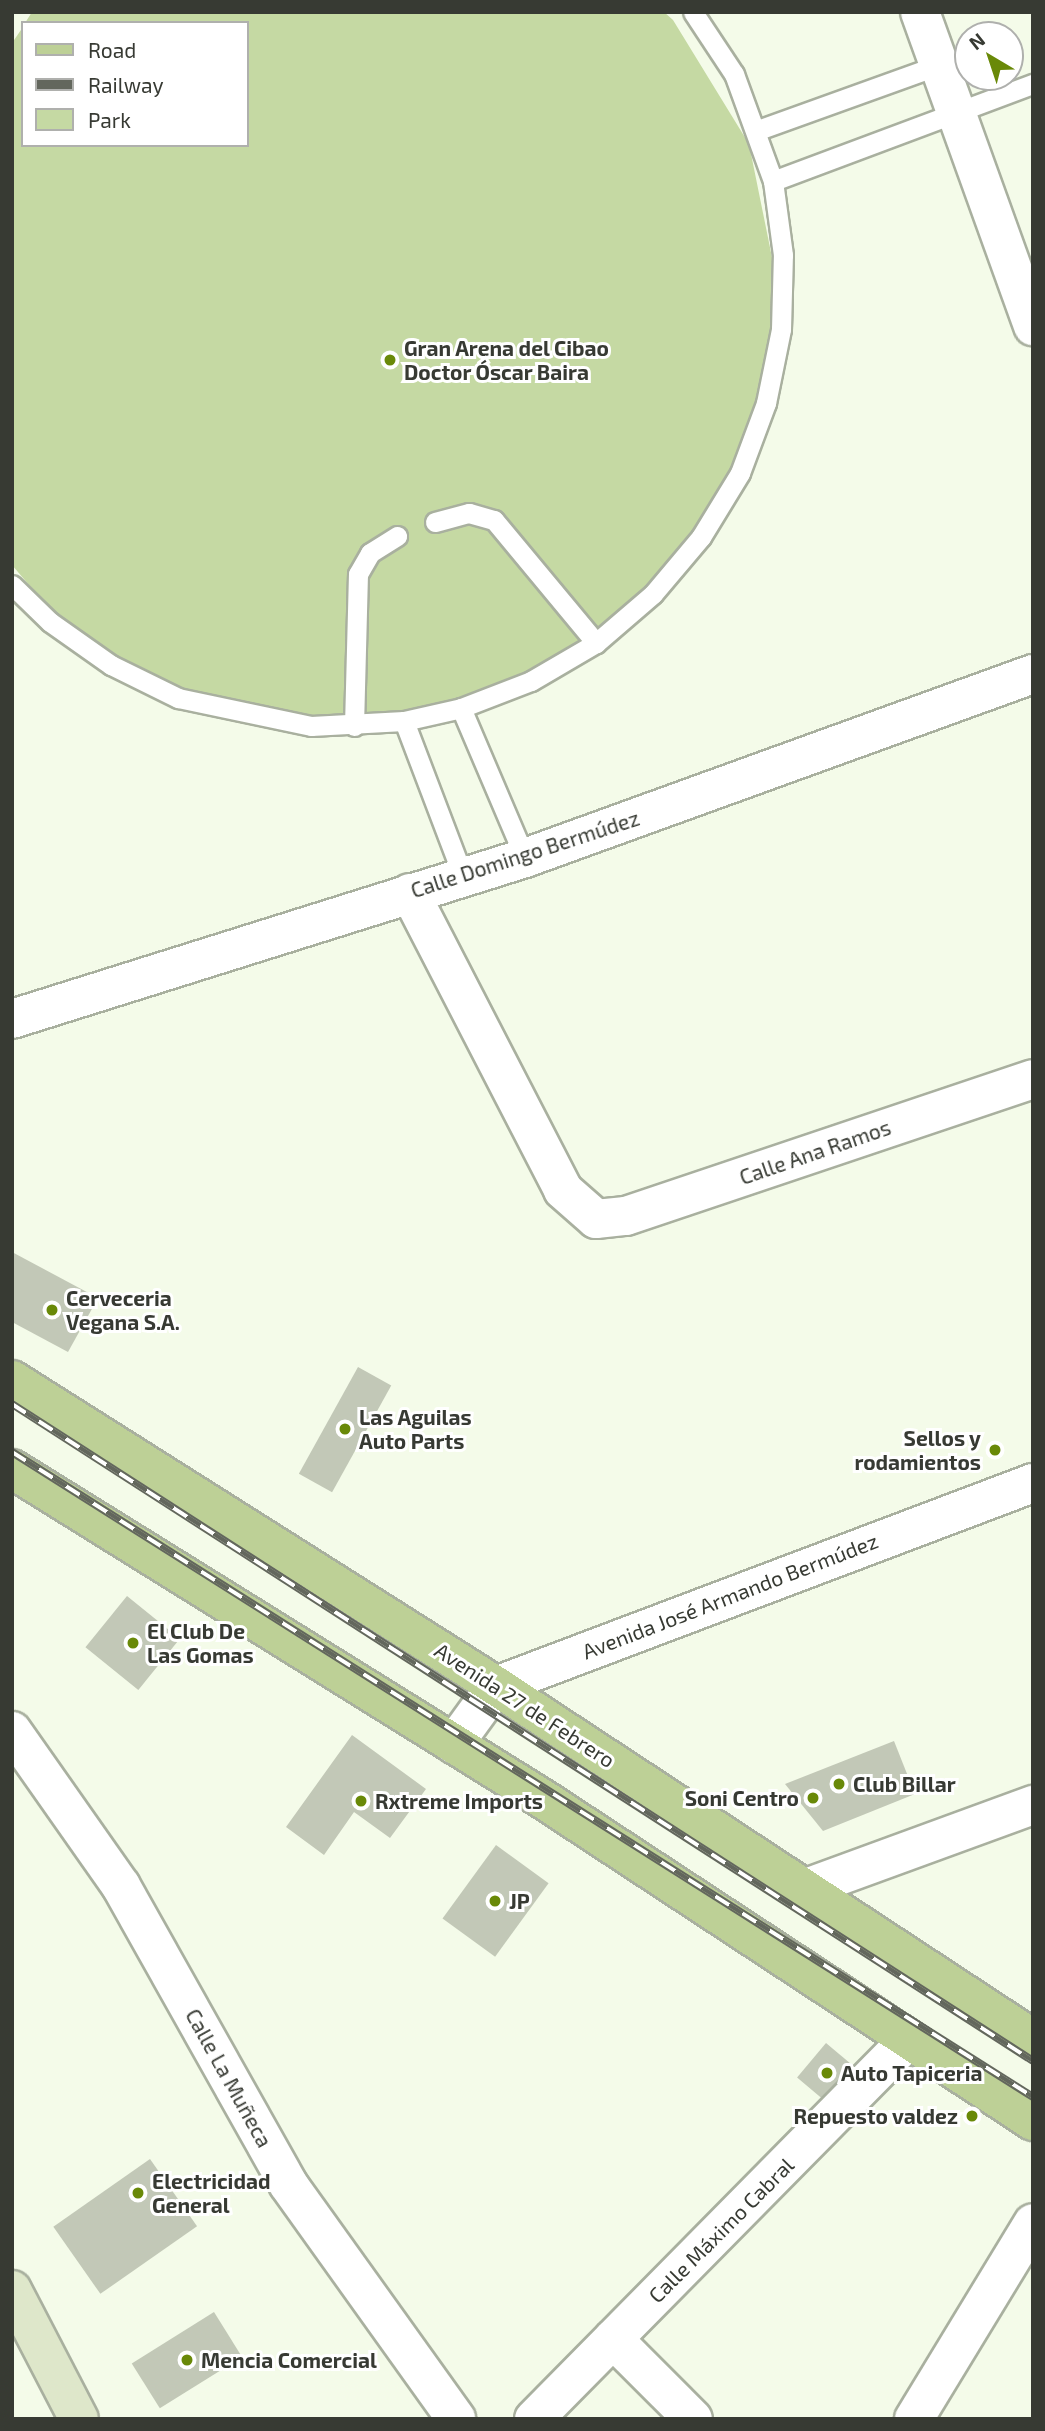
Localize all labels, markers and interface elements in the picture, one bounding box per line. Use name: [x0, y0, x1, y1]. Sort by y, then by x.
legend: [21, 21, 248, 147]
north arrow: [954, 21, 1024, 91]
text: N: [964, 28, 989, 54]
text: Road: [88, 37, 136, 62]
text: Railway: [88, 72, 164, 97]
text: Park: [88, 107, 131, 132]
place label: Gran Arena del Cibao Doctor Óscar Baira: [404, 335, 610, 385]
marker: Gran Arena del Cibao Doctor Óscar Baira: [382, 352, 398, 368]
street label: Calle Domingo Bermúdez: [407, 805, 643, 903]
street label: Calle Ana Ramos: [736, 1114, 894, 1190]
place label: Cerveceria Vegana S.A.: [66, 1285, 180, 1335]
marker: Cerveceria Vegana S.A.: [44, 1302, 60, 1318]
place label: Las Aguilas Auto Parts: [359, 1404, 472, 1454]
marker: Las Aguilas Auto Parts: [337, 1421, 353, 1437]
place label: Sellos y rodamientos: [854, 1425, 981, 1475]
marker: Sellos y rodamientos: [987, 1442, 1003, 1458]
street label: Avenida José Armando Bermúdez: [578, 1528, 882, 1664]
place label: El Club De Las Gomas: [147, 1618, 254, 1668]
marker: El Club De Las Gomas: [125, 1635, 141, 1651]
street label: Avenida 27 de Febrero: [430, 1637, 620, 1773]
place label: Club Billar: [853, 1771, 956, 1797]
marker: Club Billar: [831, 1776, 847, 1792]
place label: Soni Centro: [685, 1785, 799, 1811]
place label: Rxtreme Imports: [375, 1788, 543, 1814]
marker: Soni Centro: [805, 1790, 821, 1806]
marker: Rxtreme Imports: [353, 1793, 369, 1809]
place label: JP: [509, 1888, 530, 1914]
marker: JP: [487, 1893, 503, 1909]
street label: Calle La Muñeca: [181, 2004, 277, 2152]
place label: Auto Tapiceria: [841, 2060, 983, 2086]
marker: Auto Tapiceria: [819, 2065, 835, 2081]
place label: Repuesto valdez: [793, 2103, 958, 2129]
marker: Repuesto valdez: [964, 2108, 980, 2124]
street label: Calle Máximo Cabral: [643, 2152, 799, 2308]
place label: Electricidad General: [152, 2168, 270, 2218]
marker: Electricidad General: [130, 2185, 146, 2201]
place label: Mencia Comercial: [201, 2347, 377, 2373]
marker: Mencia Comercial: [179, 2352, 195, 2368]

